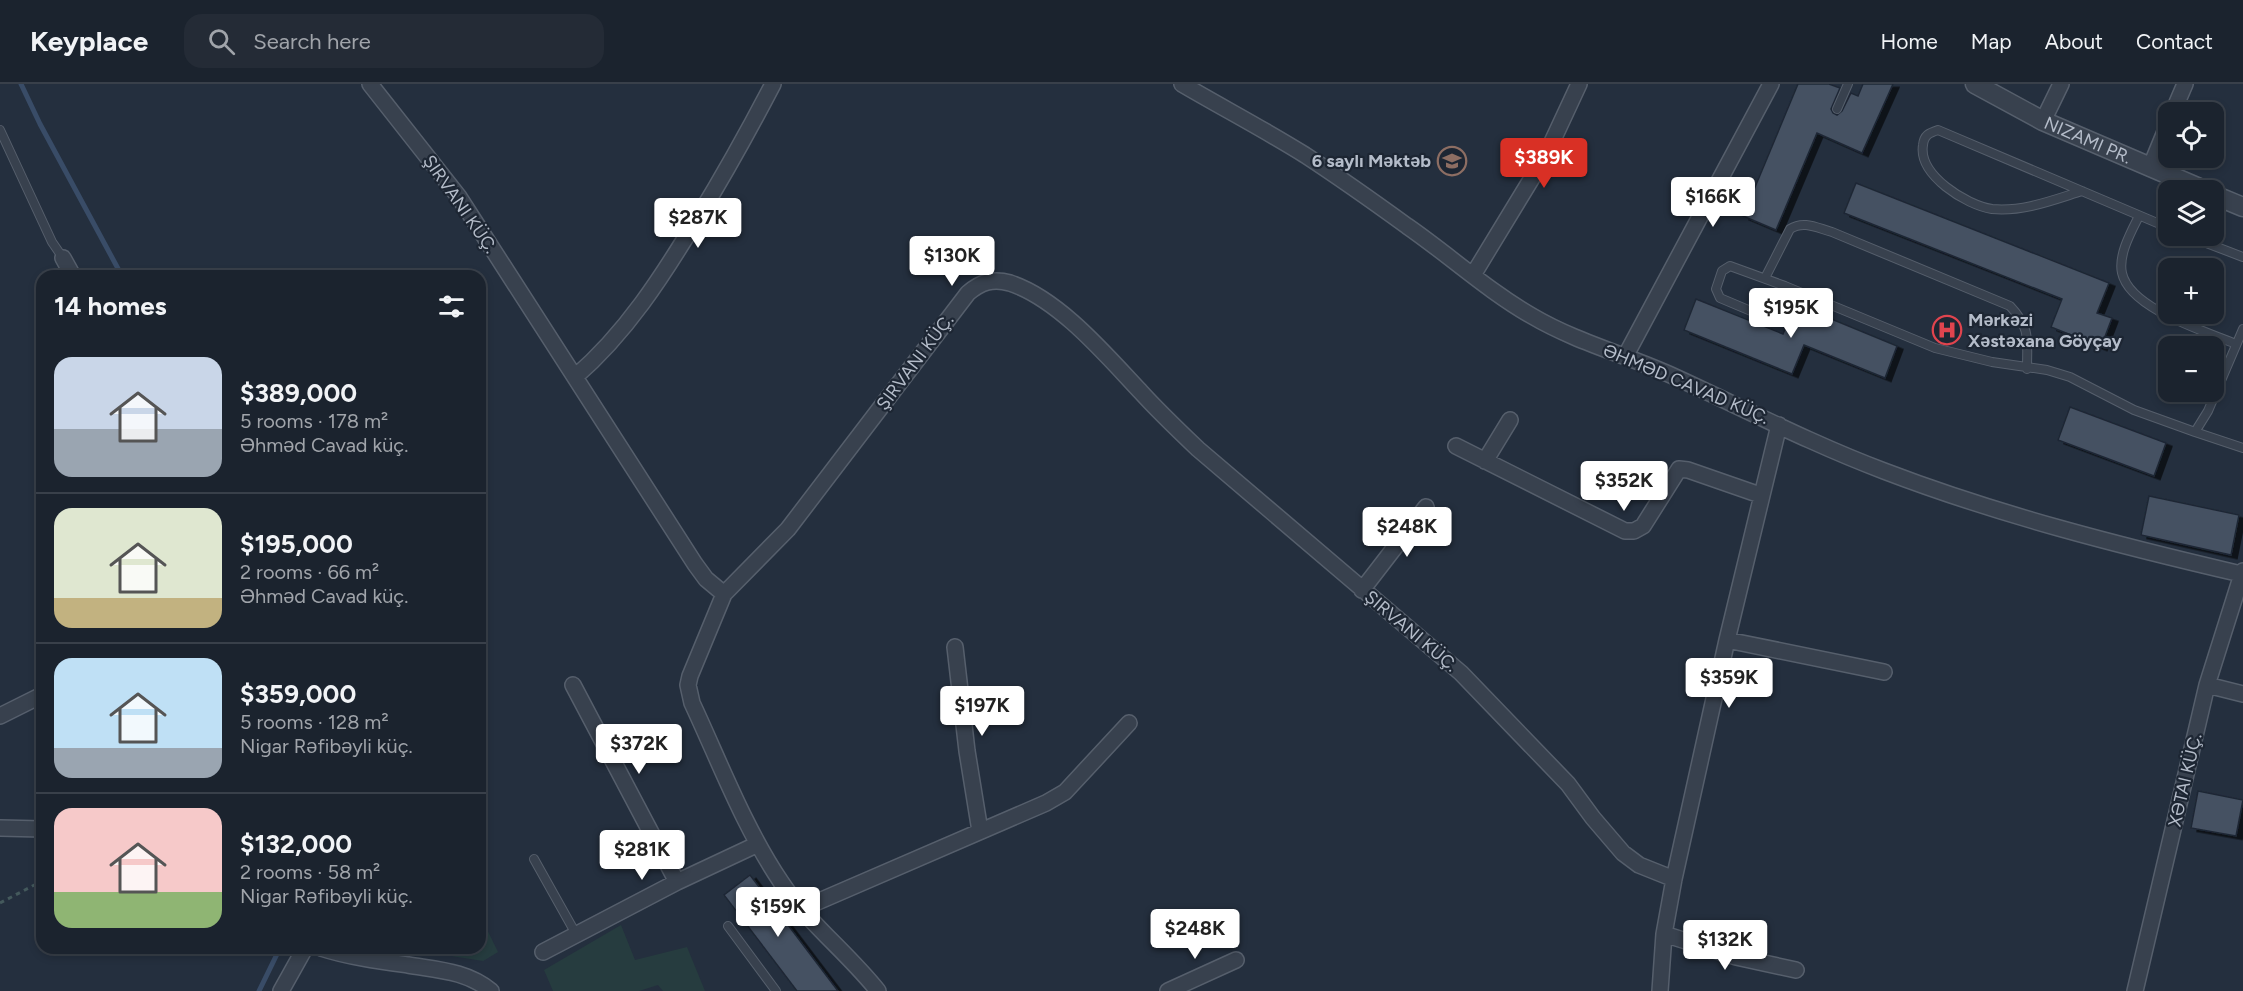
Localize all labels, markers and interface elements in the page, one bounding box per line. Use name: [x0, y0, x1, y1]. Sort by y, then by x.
search box: [184, 14, 604, 68]
text: Keyplace: [30, 24, 148, 58]
icon: search: [205, 25, 238, 58]
text: Search here: [253, 28, 371, 55]
text: Home: [1881, 29, 1938, 54]
text: Map: [1971, 29, 2012, 54]
text: About: [2045, 29, 2103, 54]
text: Contact: [2136, 29, 2213, 54]
map controls: [2158, 102, 2224, 402]
button: locate: [2158, 102, 2224, 168]
street label: NIZAMI PR.: [2041, 112, 2135, 168]
pin: $389K: [1502, 138, 1586, 189]
school or university icon: 6 saylı Məktəb: [1436, 145, 1468, 177]
text: $389K: [1514, 145, 1574, 169]
place label: 6 saylı Məktəb: [1312, 150, 1431, 172]
street label: ŞIRVANI KÜÇ.: [418, 151, 502, 257]
pin: $166K: [1671, 177, 1755, 228]
button: layers: [2158, 180, 2224, 246]
text: $166K: [1685, 184, 1741, 208]
pin: $287K: [656, 198, 740, 249]
text: $287K: [668, 205, 728, 229]
pin: $130K: [910, 236, 994, 287]
text: $130K: [924, 243, 980, 267]
button: +: [2158, 258, 2224, 324]
pin: $195K: [1749, 288, 1833, 339]
text: 14 homes: [54, 290, 167, 322]
icon: filters: [435, 290, 468, 323]
text: $195K: [1763, 295, 1819, 319]
place label: Mərkəzi Xəstəxana Göyçay: [1968, 309, 2123, 352]
street label: ŞIRVANI KÜÇ.: [872, 310, 958, 414]
hospital icon: Mərkəzi Xəstəxana Göyçay: [1931, 314, 1963, 346]
button: −: [2158, 336, 2224, 402]
street label: ƏHMƏD CAVAD KÜÇ.: [1600, 339, 1772, 429]
text: $389,000: [240, 377, 357, 409]
icon: home: [102, 381, 174, 453]
text: 5 rooms · 178 m²: [240, 409, 388, 433]
text: Əhməd Cavad küç.: [240, 433, 408, 457]
pin: $352K: [1582, 461, 1666, 512]
text: $352K: [1595, 468, 1653, 492]
pin: $248K: [1365, 507, 1449, 558]
text: $248K: [1377, 514, 1437, 538]
text: $195,000: [240, 528, 353, 560]
icon: home: [102, 532, 174, 604]
text: 2 rooms · 66 m²: [240, 560, 379, 584]
text: Əhməd Cavad küç.: [240, 584, 408, 608]
street label: ŞIRVANI KÜÇ.: [1360, 586, 1462, 676]
pin: $359K: [1687, 658, 1771, 709]
text: $359K: [1700, 665, 1758, 689]
text: $359,000: [240, 678, 356, 710]
icon: home: [102, 682, 174, 754]
pin: $197K: [940, 686, 1024, 737]
text: $197K: [954, 693, 1010, 717]
text: 5 rooms · 128 m²: [240, 710, 389, 734]
pin: $372K: [597, 724, 681, 775]
text: $372K: [610, 731, 668, 755]
street label: XƏTAI KÜÇ.: [2164, 731, 2206, 829]
text: Nigar Rəfibəyli küç.: [240, 734, 413, 758]
text: $132,000: [240, 828, 352, 860]
pin: $281K: [600, 830, 684, 881]
icon: home: [102, 832, 174, 904]
text: $281K: [614, 837, 670, 861]
text: 2 rooms · 58 m²: [240, 860, 380, 884]
text: Nigar Rəfibəyli küç.: [240, 884, 413, 908]
pin: $159K: [736, 887, 820, 938]
text: $159K: [750, 894, 806, 918]
pin: $248K: [1153, 909, 1237, 960]
text: $248K: [1165, 916, 1225, 940]
pin: $132K: [1683, 920, 1767, 971]
text: $132K: [1697, 927, 1753, 951]

